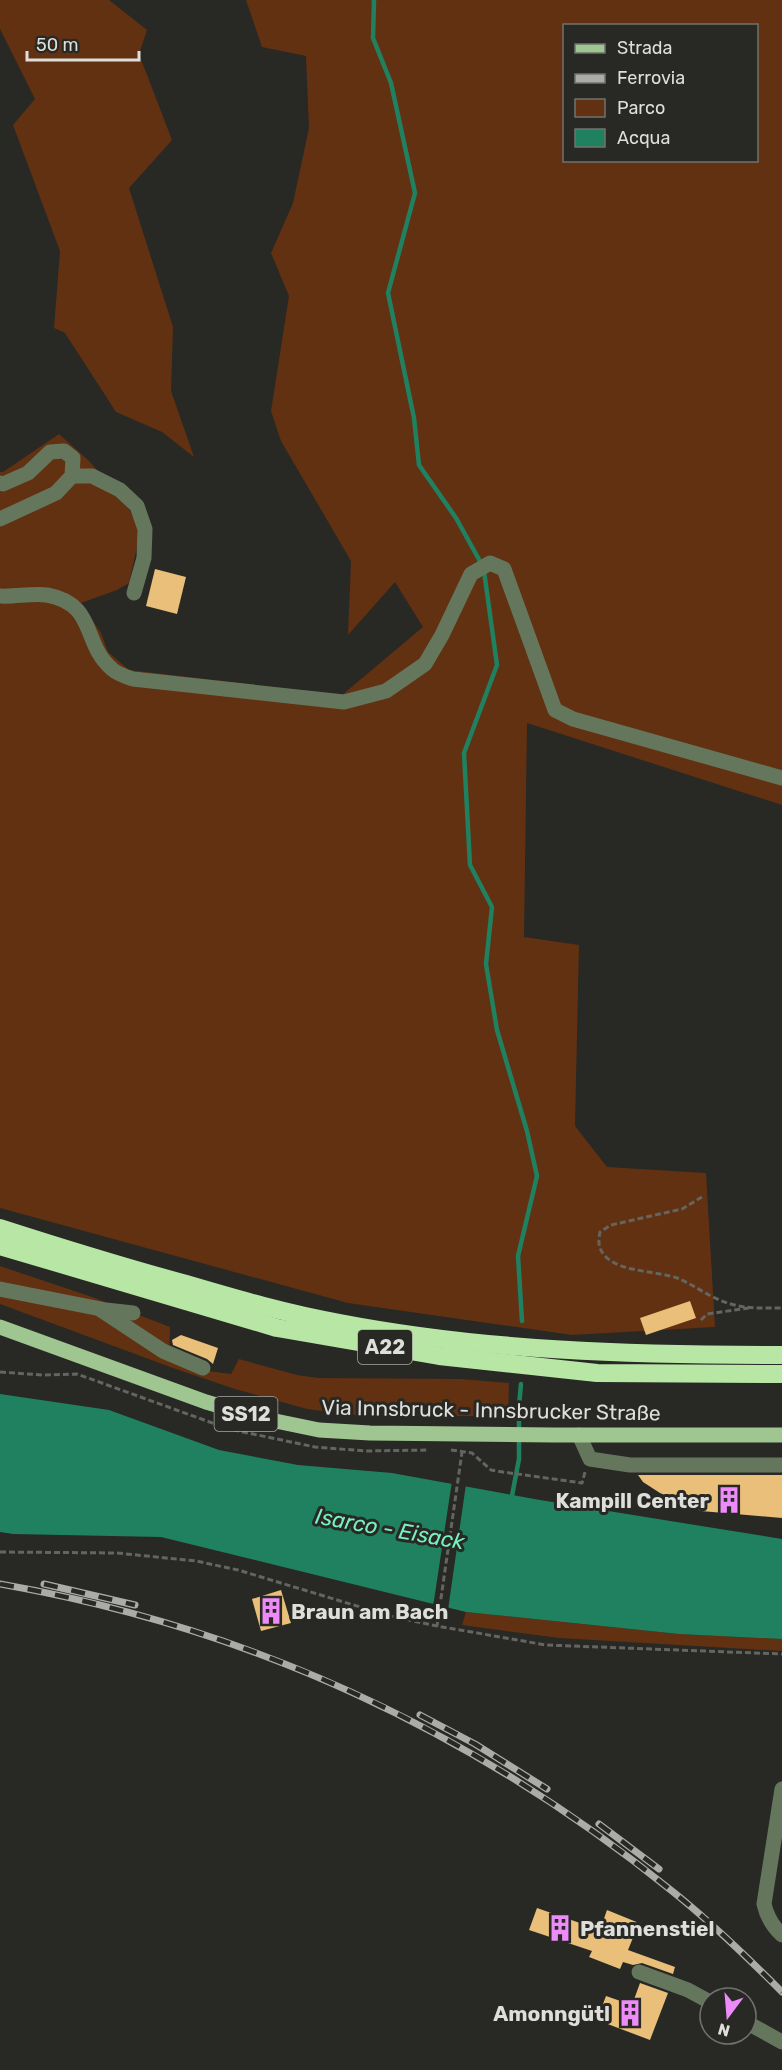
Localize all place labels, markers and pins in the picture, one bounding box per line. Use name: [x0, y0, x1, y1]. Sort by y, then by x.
building icon: Kampill Center: [714, 1485, 744, 1515]
place label: Kampill Center: [555, 1488, 709, 1513]
building icon: Braun am Bach: [256, 1596, 286, 1626]
place label: Braun am Bach: [291, 1599, 448, 1624]
building icon: Pfannenstiel: [545, 1913, 575, 1943]
place label: Pfannenstiel: [580, 1916, 715, 1941]
building icon: Amonngütl: [615, 1998, 645, 2028]
place label: Amonngütl: [493, 2001, 610, 2026]

